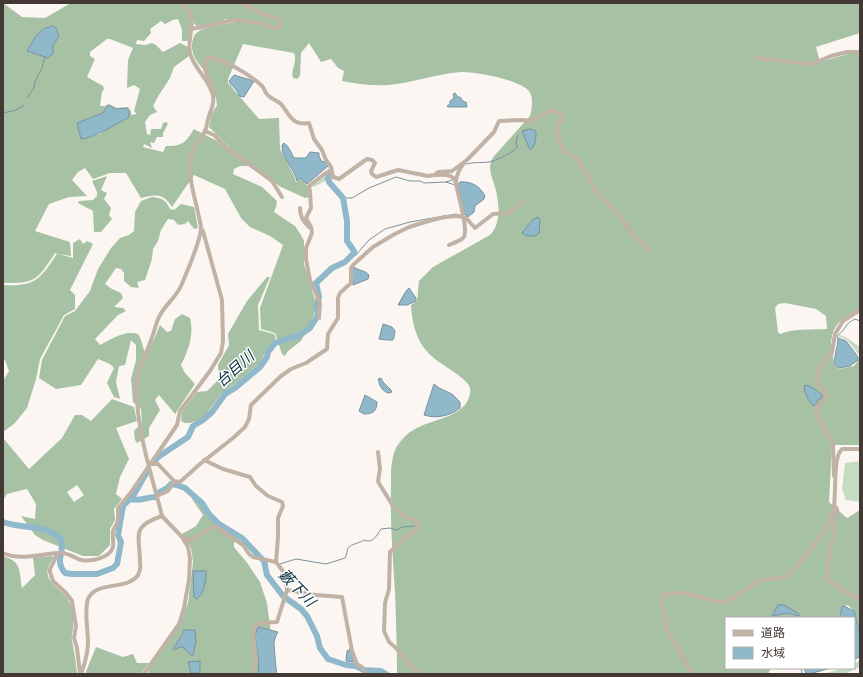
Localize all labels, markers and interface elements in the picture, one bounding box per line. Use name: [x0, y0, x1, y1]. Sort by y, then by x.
water label: 台目川: [212, 345, 259, 391]
water label: 藪下川: [275, 565, 321, 612]
legend: [725, 617, 855, 669]
text: 道路: [761, 625, 785, 640]
text: 水域: [761, 645, 785, 660]

